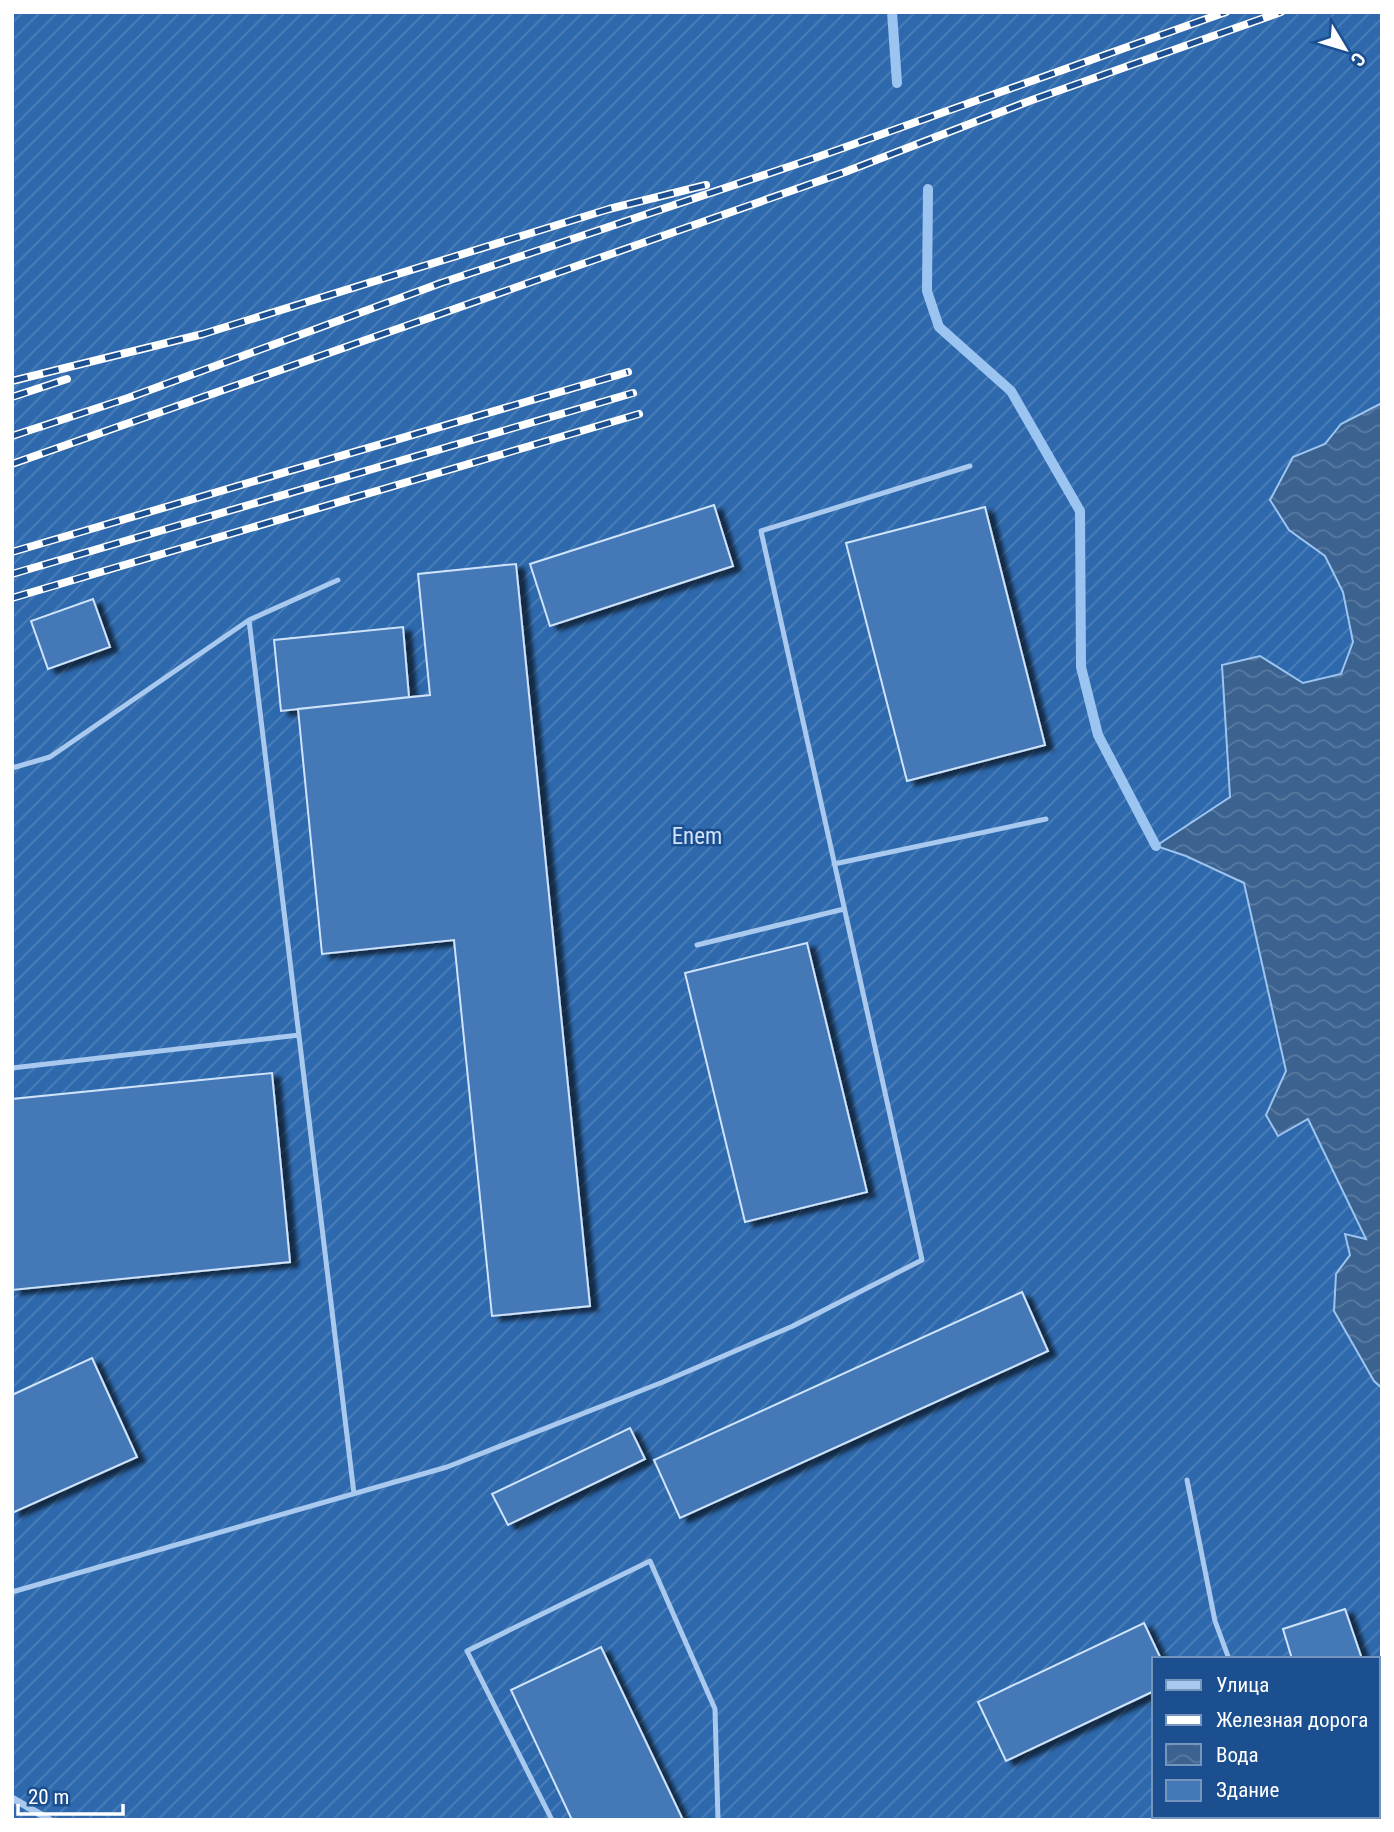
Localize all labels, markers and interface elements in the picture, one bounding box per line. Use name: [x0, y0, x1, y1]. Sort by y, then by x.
north arrow: [1310, 14, 1380, 84]
text: С: [1346, 48, 1370, 71]
park label: Enem: [672, 823, 722, 850]
legend: [1152, 1657, 1380, 1818]
text: Улица: [1216, 1673, 1269, 1697]
text: Железная дорога: [1216, 1708, 1368, 1732]
text: Вода: [1216, 1743, 1259, 1767]
scale bar: [18, 1772, 122, 1816]
text: Здание: [1216, 1778, 1280, 1802]
text: 20 m: [28, 1785, 69, 1809]

